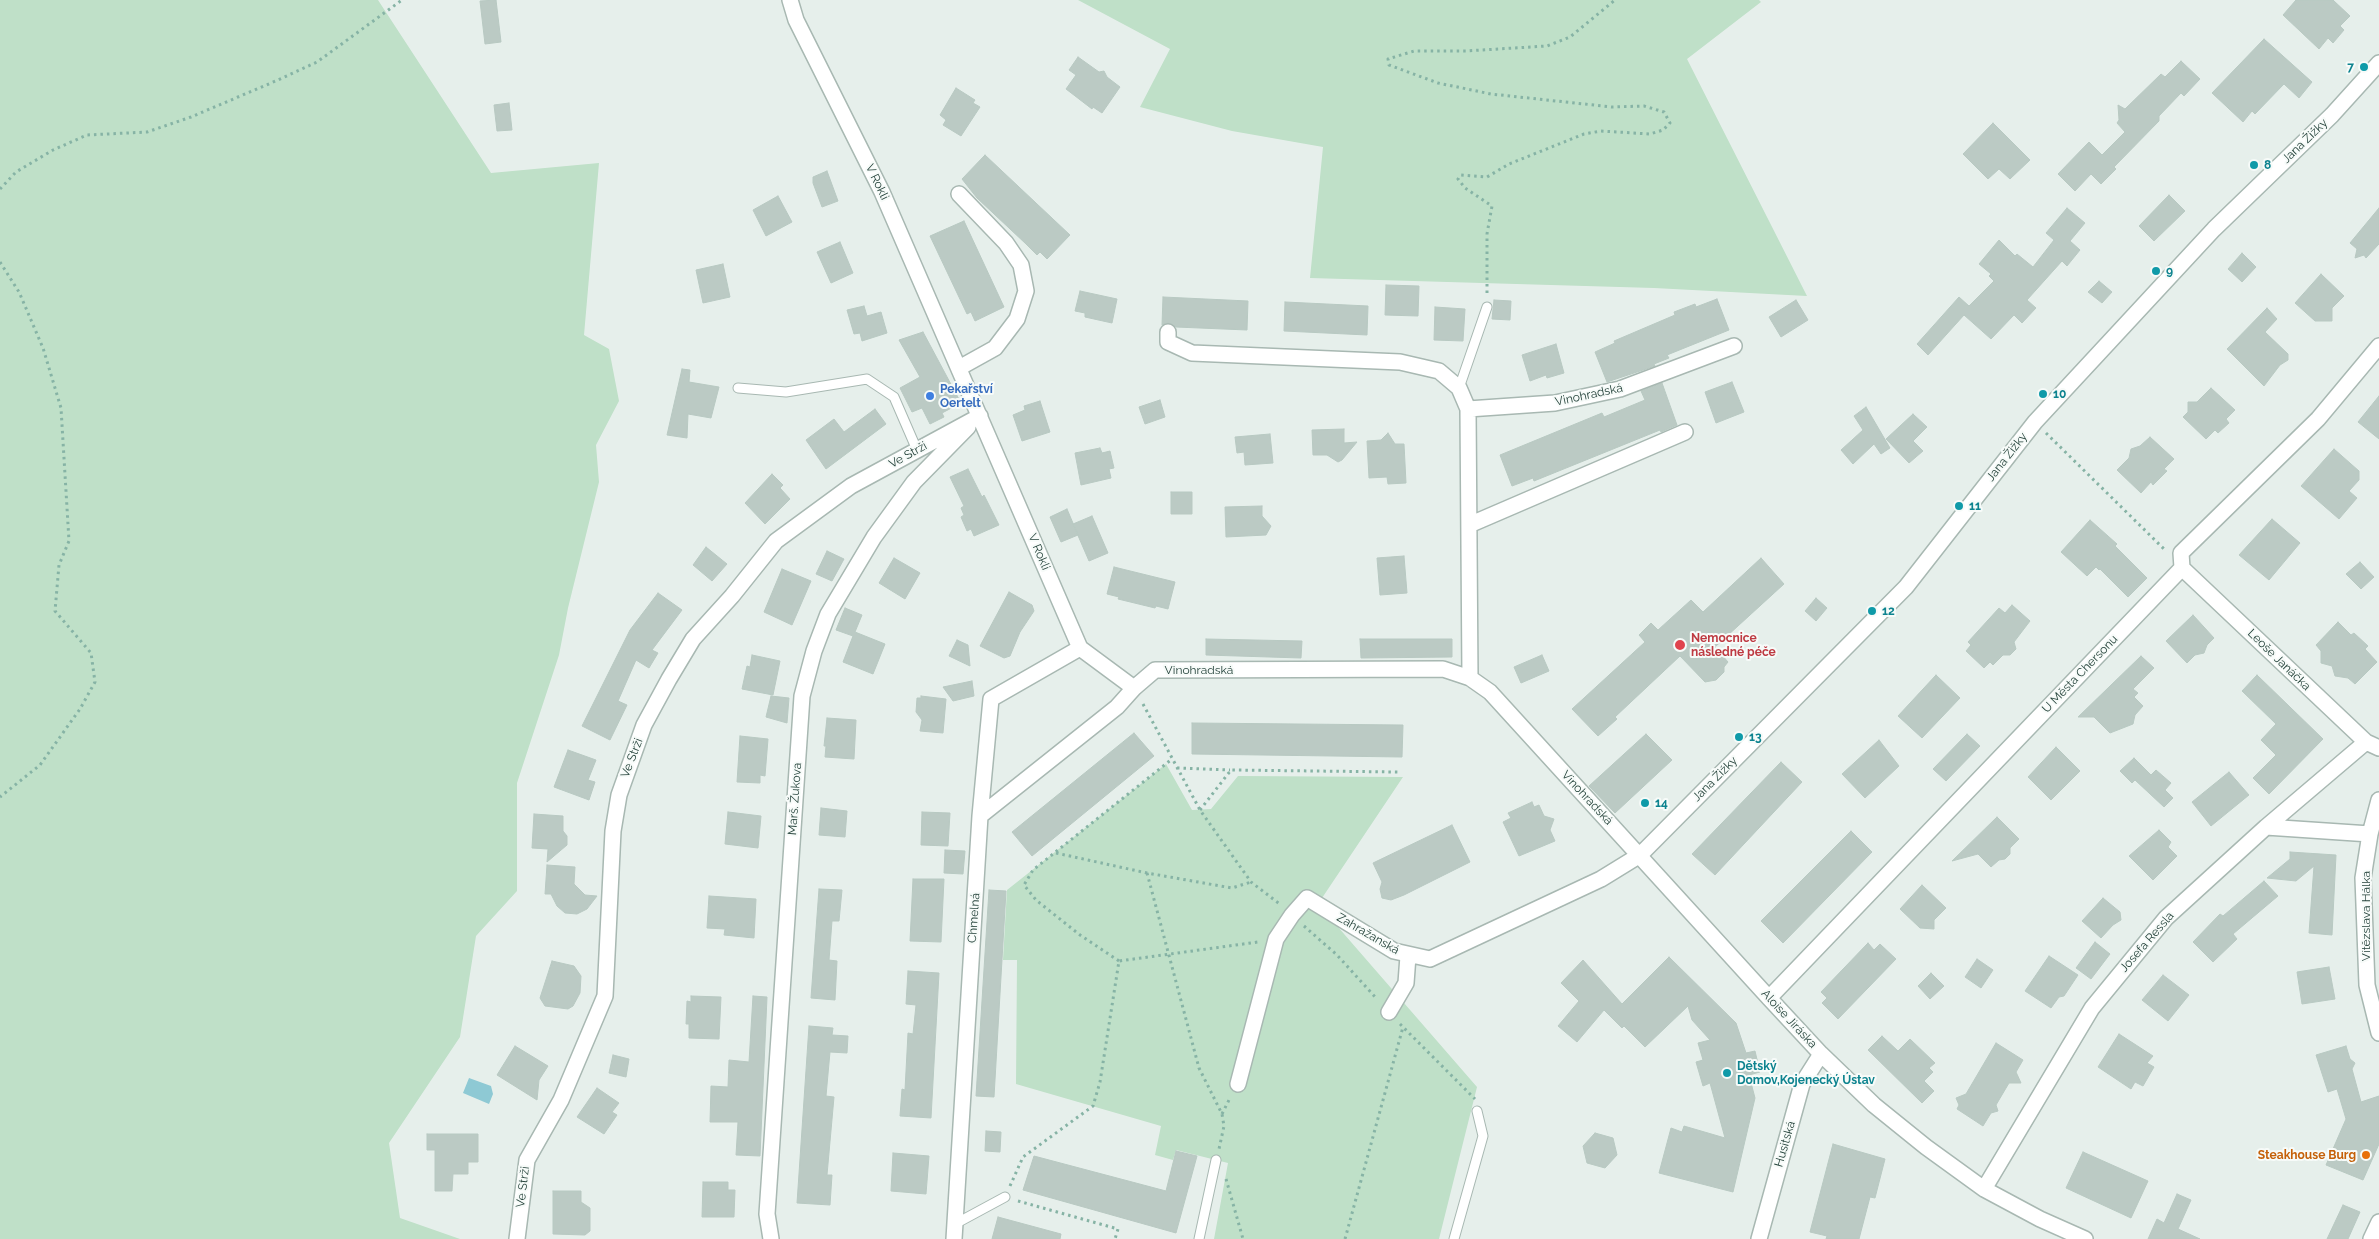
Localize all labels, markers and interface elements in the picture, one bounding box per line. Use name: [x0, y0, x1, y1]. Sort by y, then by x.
place label: 7: [2347, 60, 2354, 74]
marker: 7: [2358, 61, 2370, 73]
street label: Jana Žižky: [2279, 116, 2331, 166]
place label: 8: [2264, 158, 2271, 172]
marker: 8: [2248, 159, 2260, 171]
street label: V Rokli: [862, 162, 892, 202]
place label: 9: [2166, 264, 2173, 278]
marker: 9: [2150, 265, 2162, 277]
street label: Vinohradská: [1554, 381, 1624, 409]
place label: Pekařství Oertelt: [940, 382, 993, 410]
place label: 10: [2053, 387, 2066, 401]
marker: 10: [2037, 388, 2049, 400]
marker: Pekařství Oertelt: [924, 390, 936, 402]
street label: Jana Žižky: [1984, 430, 2030, 484]
street label: Ve Strži: [886, 439, 930, 471]
place label: 11: [1969, 499, 1981, 513]
marker: 11: [1953, 500, 1965, 512]
street label: V Rokli: [1025, 532, 1053, 572]
place label: 12: [1882, 604, 1895, 618]
marker: 12: [1866, 605, 1878, 617]
street label: Leoše Janáčka: [2244, 626, 2314, 694]
place label: Nemocnice následné péče: [1691, 631, 1776, 659]
street label: U Města Chersonu: [2039, 632, 2121, 716]
marker: Nemocnice následné péče: [1673, 638, 1687, 652]
street label: Vinohradská: [1165, 663, 1233, 677]
place label: 13: [1749, 730, 1762, 744]
marker: 13: [1733, 731, 1745, 743]
street label: Ve Strži: [618, 736, 646, 780]
street label: Jana Žižky: [1689, 753, 1741, 805]
street label: Marš. Žukova: [785, 762, 805, 836]
street label: Vinohradská: [1558, 768, 1616, 828]
place label: 14: [1655, 796, 1668, 810]
marker: 14: [1639, 797, 1651, 809]
street label: Vítězslava Hálka: [2359, 871, 2373, 961]
street label: Chmelná: [965, 893, 983, 943]
street label: Josefa Ressla: [2117, 909, 2177, 975]
street label: Zahražanská: [1334, 910, 1402, 958]
street label: Aloise Jiráska: [1758, 987, 1820, 1051]
place label: Dětský Domov,Kojenecký Ústav: [1737, 1059, 1875, 1087]
marker: Dětský Domov,Kojenecký Ústav: [1721, 1067, 1733, 1079]
street label: Husitská: [1772, 1119, 1798, 1169]
place label: Steakhouse Burg: [2258, 1148, 2356, 1162]
marker: Steakhouse Burg: [2360, 1149, 2372, 1161]
street label: Ve Strži: [513, 1166, 533, 1208]

